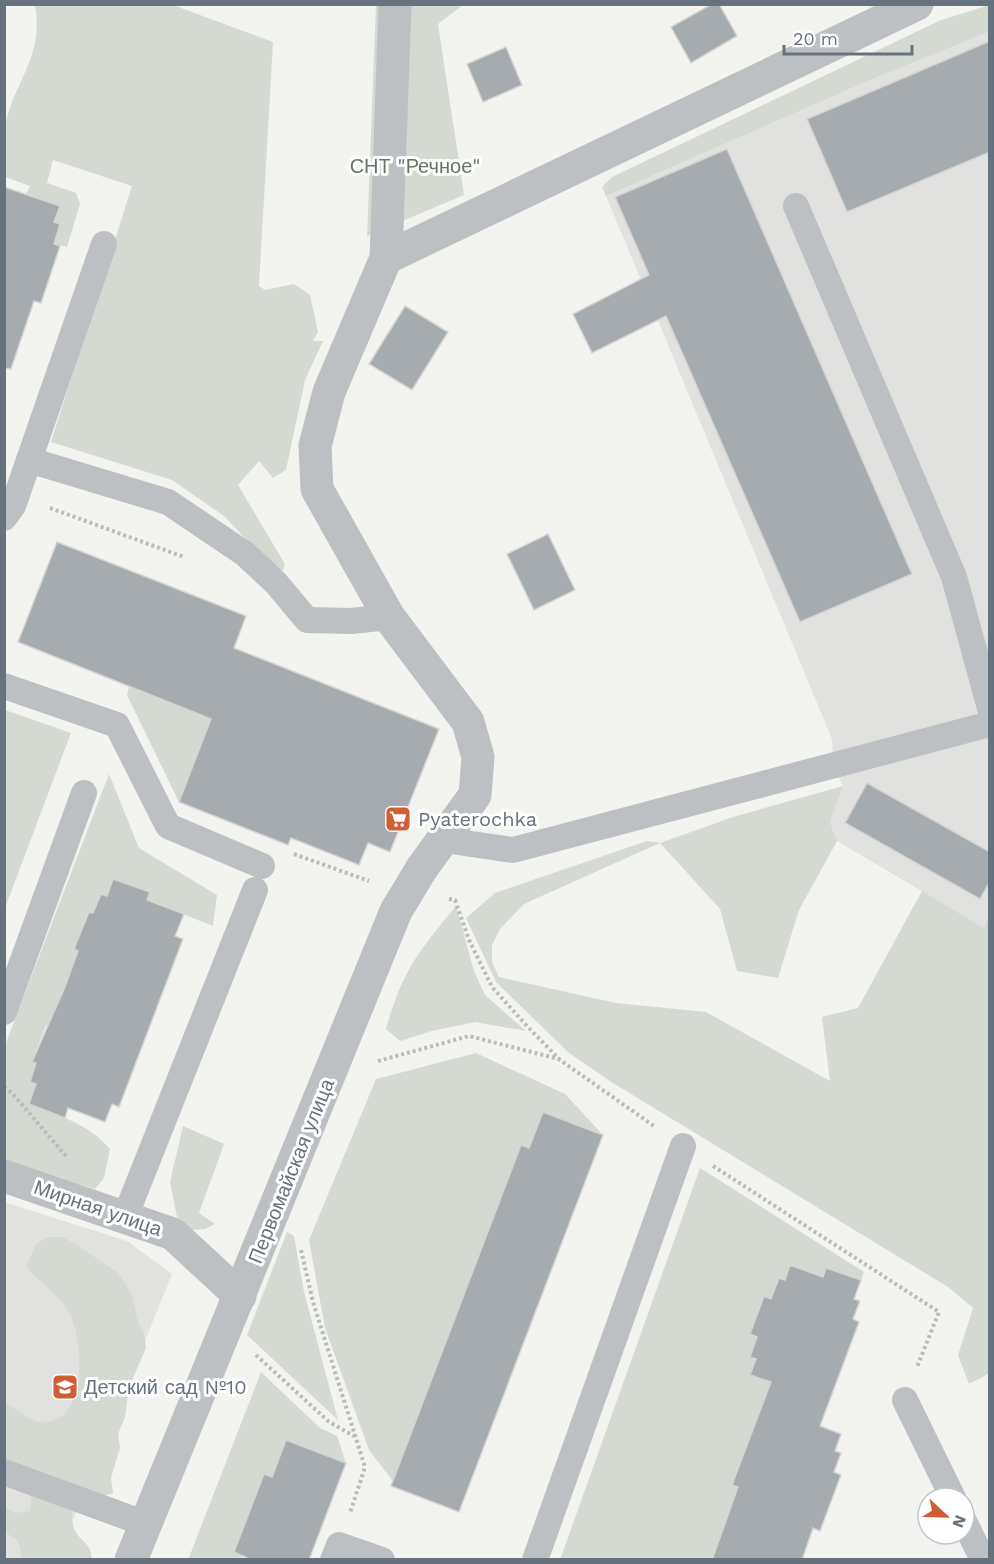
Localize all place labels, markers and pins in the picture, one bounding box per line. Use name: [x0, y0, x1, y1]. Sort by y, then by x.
supermarket icon: Pyaterochka: [383, 804, 413, 834]
place label: Pyaterochka: [418, 807, 537, 831]
school or university icon: Детский сад №10: [50, 1372, 80, 1402]
place label: Детский сад №10: [84, 1375, 247, 1399]

